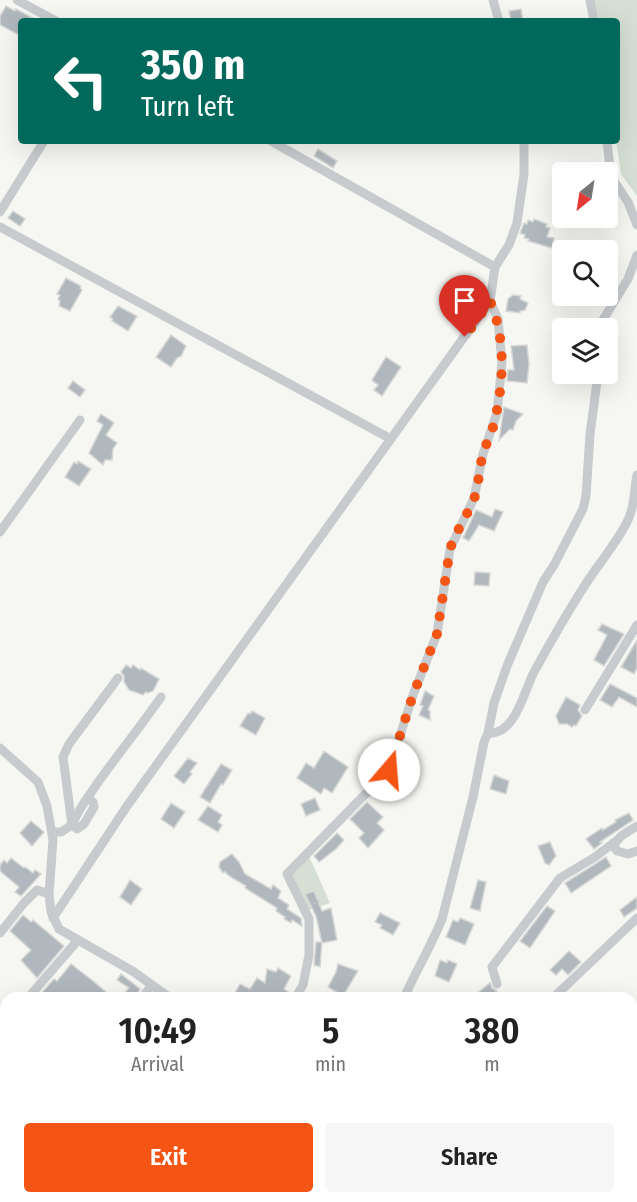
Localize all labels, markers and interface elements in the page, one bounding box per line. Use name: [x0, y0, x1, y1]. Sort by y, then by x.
text: 350 m: [141, 40, 245, 90]
icon: left: [42, 42, 120, 120]
text: Turn left: [141, 91, 234, 123]
north arrow: [552, 162, 618, 228]
map controls: [552, 162, 618, 384]
button: search: [552, 240, 618, 306]
pin: [439, 275, 490, 337]
icon: arrive: [448, 284, 481, 317]
button: layers: [552, 318, 618, 384]
position arrow: [357, 738, 421, 802]
text: 10:49: [118, 1009, 197, 1053]
text: 5: [322, 1009, 339, 1053]
text: 380: [465, 1009, 520, 1053]
text: Arrival: [131, 1052, 184, 1076]
text: min: [315, 1052, 346, 1076]
text: m: [484, 1052, 500, 1076]
button: Exit: [24, 1123, 313, 1192]
button: Share: [325, 1123, 614, 1192]

